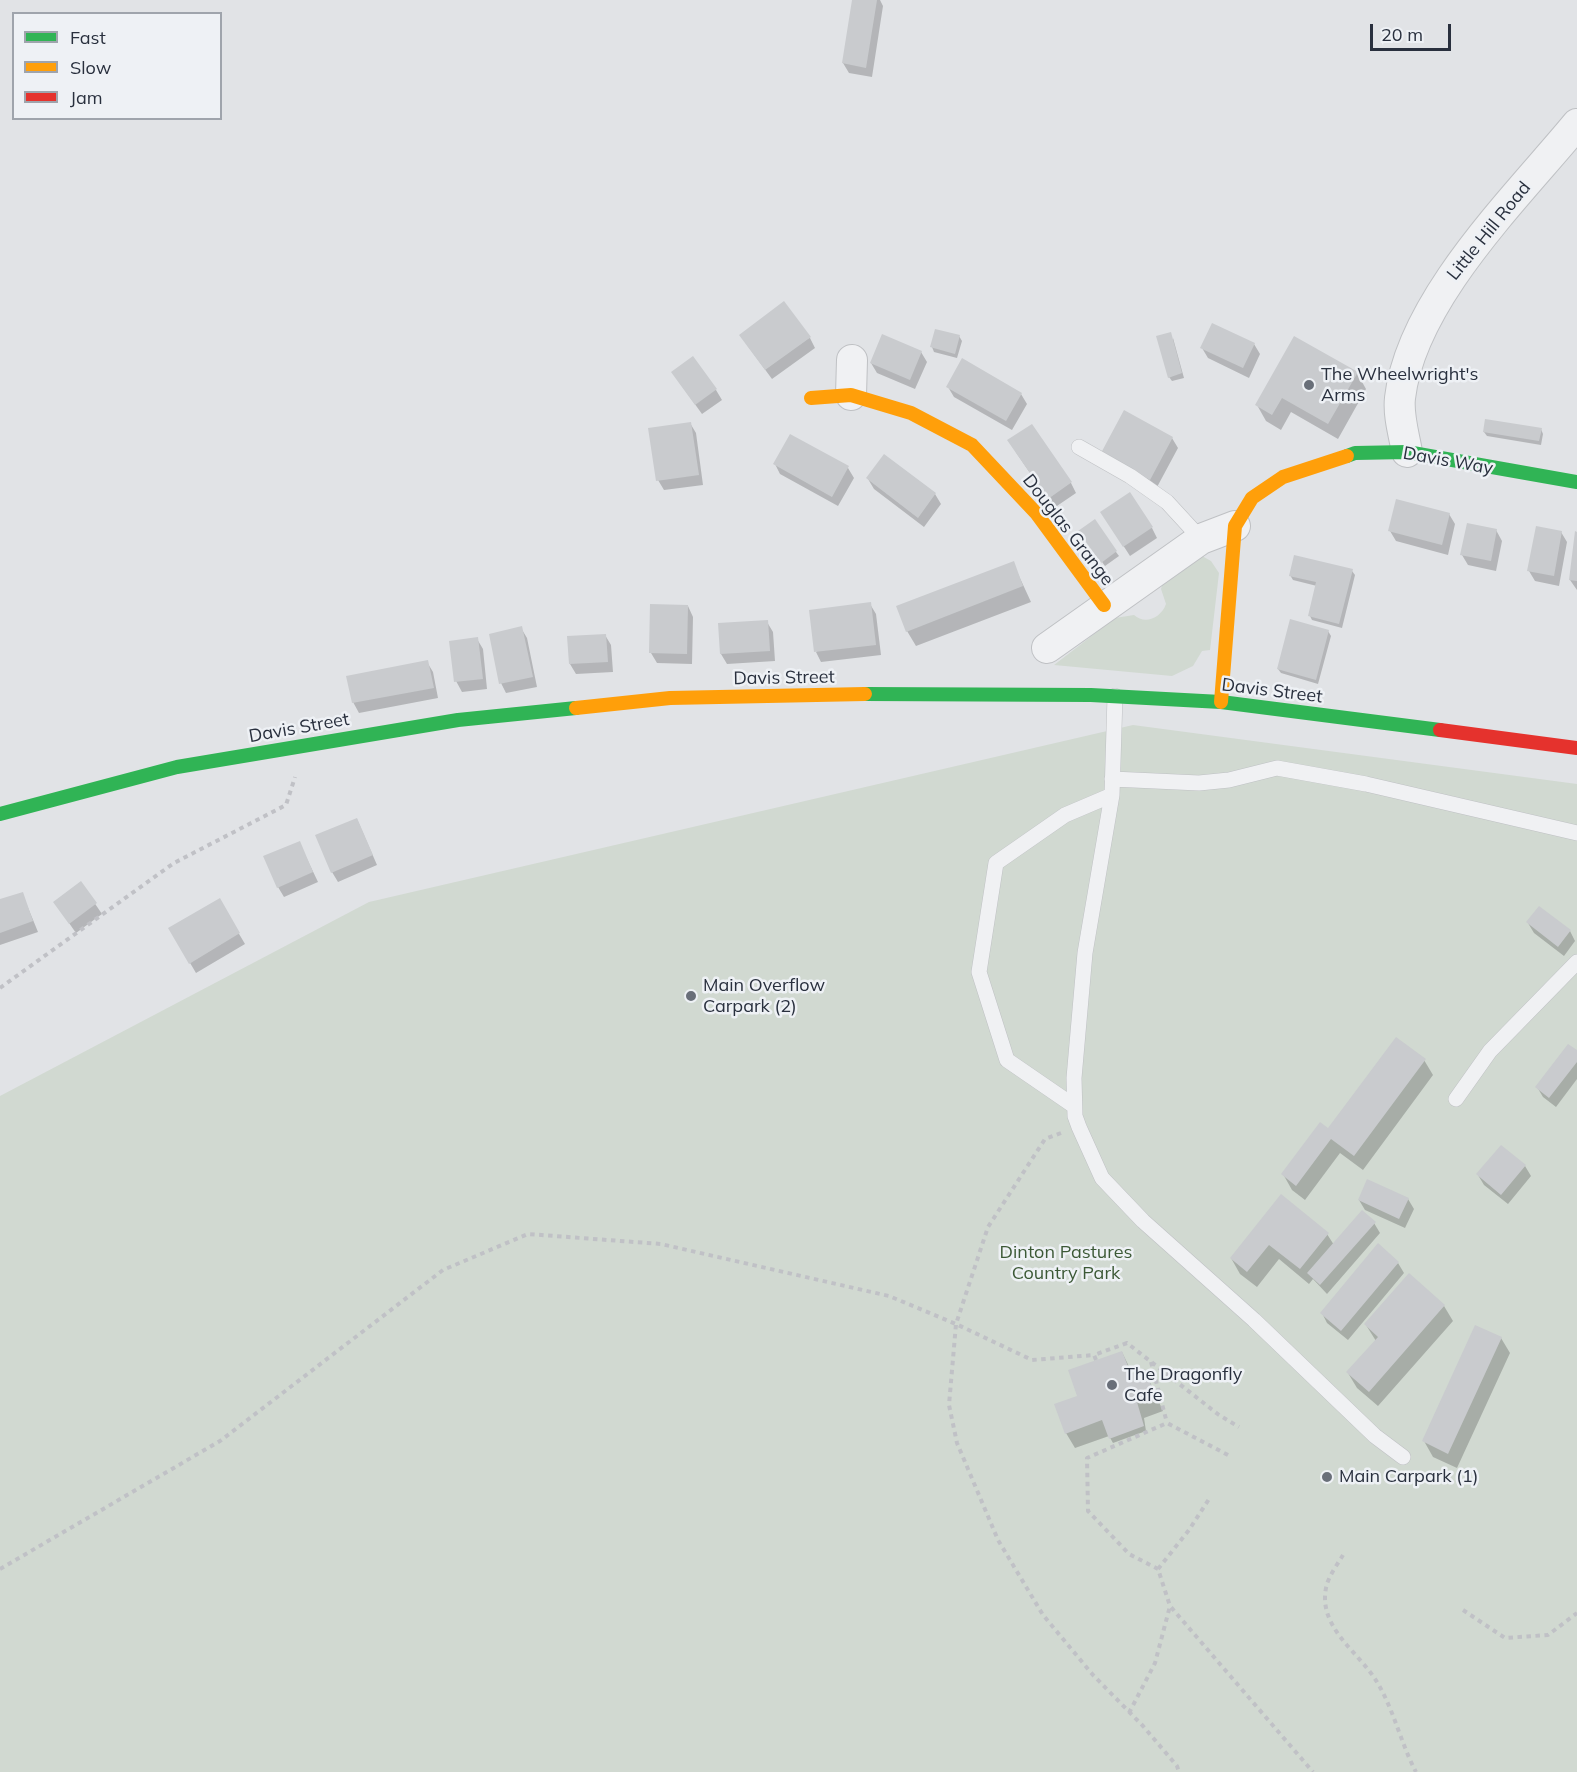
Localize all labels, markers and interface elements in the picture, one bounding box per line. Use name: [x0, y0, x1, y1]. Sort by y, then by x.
legend: [12, 12, 222, 120]
scale bar: [1373, 12, 1454, 50]
text: 20 m: [1381, 23, 1423, 46]
text: Fast: [70, 26, 106, 49]
text: Slow: [70, 56, 111, 79]
text: Jam: [70, 86, 103, 109]
street label: Little Hill Road: [1443, 177, 1535, 285]
place label: The Wheelwright's Arms: [1321, 364, 1478, 406]
marker: The Wheelwright's Arms: [1302, 378, 1316, 392]
street label: Davis Way: [1401, 442, 1495, 480]
street label: Douglas Grange: [1018, 470, 1118, 590]
street label: Davis Street: [733, 666, 835, 690]
street label: Davis Street: [1220, 674, 1324, 708]
street label: Davis Street: [247, 709, 351, 747]
place label: Main Overflow Carpark (2): [703, 975, 825, 1018]
marker: Main Overflow Carpark (2): [684, 989, 698, 1003]
park label: Dinton Pastures Country Park: [1000, 1242, 1132, 1284]
place label: The Dragonfly Cafe: [1124, 1364, 1242, 1406]
marker: The Dragonfly Cafe: [1105, 1378, 1119, 1392]
place label: Main Carpark (1): [1339, 1466, 1478, 1488]
marker: Main Carpark (1): [1320, 1470, 1334, 1484]

